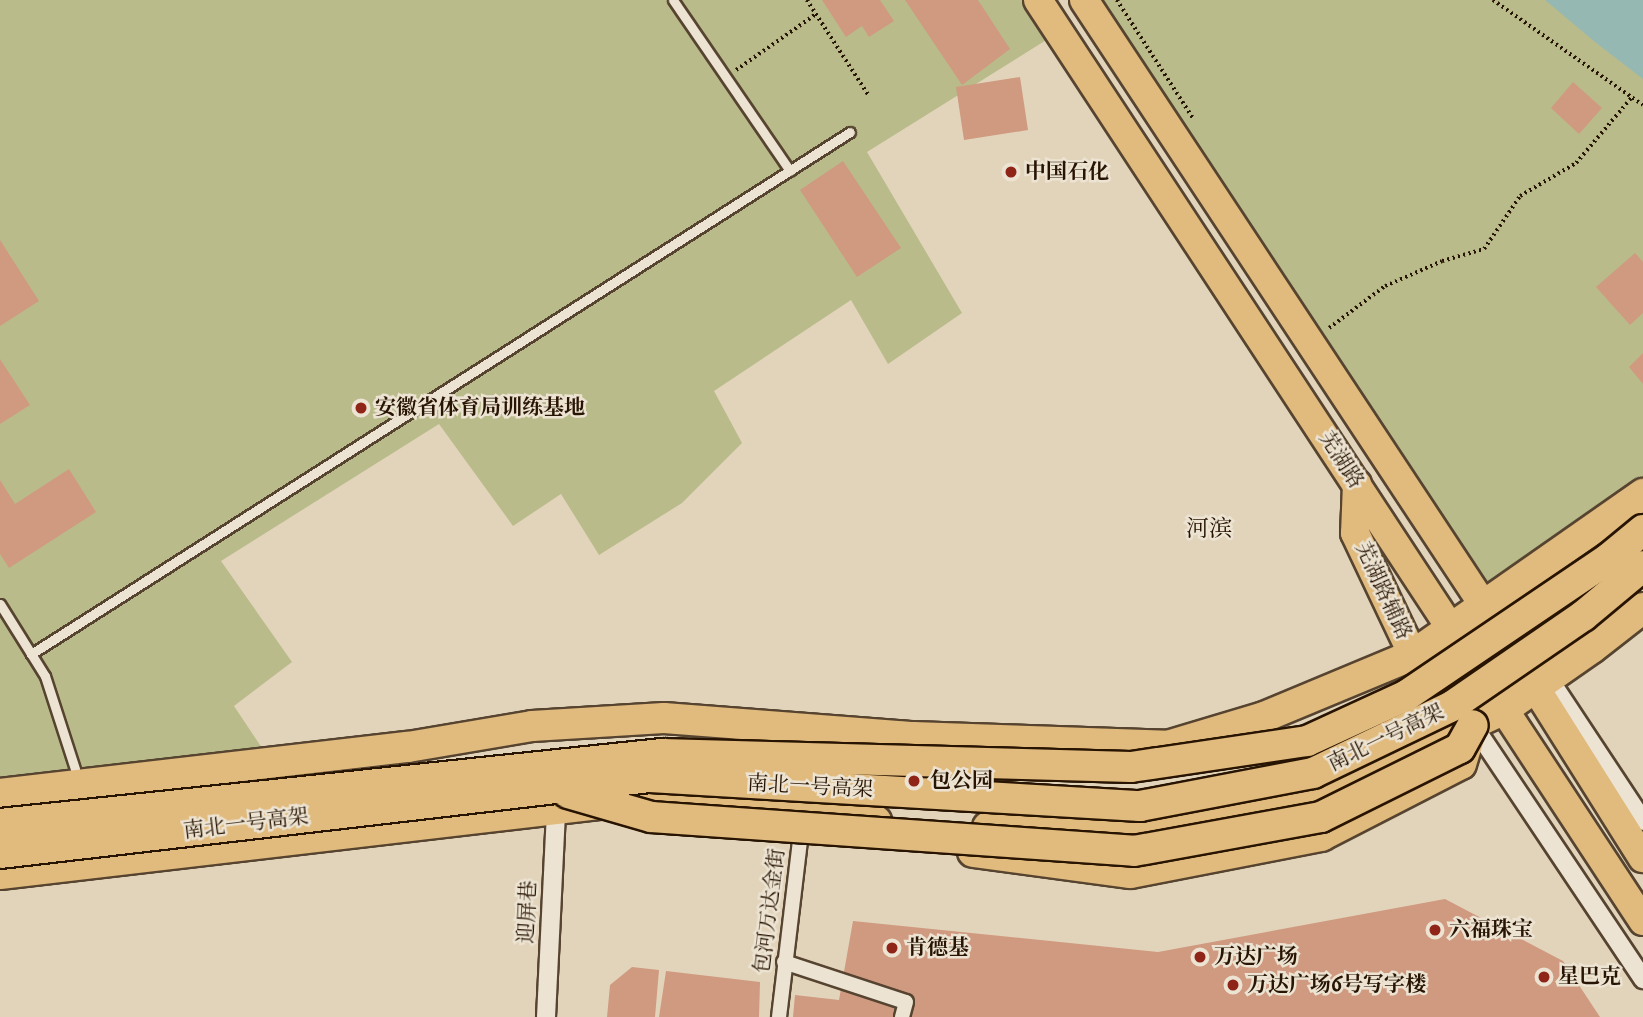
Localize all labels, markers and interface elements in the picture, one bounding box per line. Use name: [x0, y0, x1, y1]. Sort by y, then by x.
place label: 中国石化: [1025, 159, 1109, 185]
marker: 中国石化: [1003, 164, 1019, 180]
place label: 安徽省体育局训练基地: [375, 395, 585, 421]
marker: 安徽省体育局训练基地: [353, 400, 369, 416]
street label: 芜湖路: [1313, 427, 1369, 493]
district label: 河滨: [1186, 516, 1232, 544]
street label: 芜湖路辅路: [1349, 538, 1417, 644]
street label: 南北一号高架: [1324, 699, 1448, 777]
place label: 包公园: [930, 768, 993, 794]
street label: 南北一号高架: [746, 771, 874, 803]
marker: 包公园: [904, 771, 924, 791]
street label: 南北一号高架: [182, 804, 310, 844]
street label: 包河万达金街: [750, 847, 790, 975]
street label: 迎屏巷: [514, 880, 542, 944]
place label: 六福珠宝: [1449, 917, 1533, 943]
marker: 六福珠宝: [1427, 922, 1443, 938]
place label: 肯德基: [906, 935, 969, 961]
marker: 肯德基: [884, 940, 900, 956]
place label: 万达广场: [1214, 944, 1298, 970]
marker: 万达广场: [1192, 949, 1208, 965]
place label: 星巴克: [1558, 964, 1621, 990]
marker: 星巴克: [1536, 969, 1552, 985]
place label: 万达广场6号写字楼: [1247, 972, 1426, 998]
marker: 万达广场6号写字楼: [1225, 977, 1241, 993]

